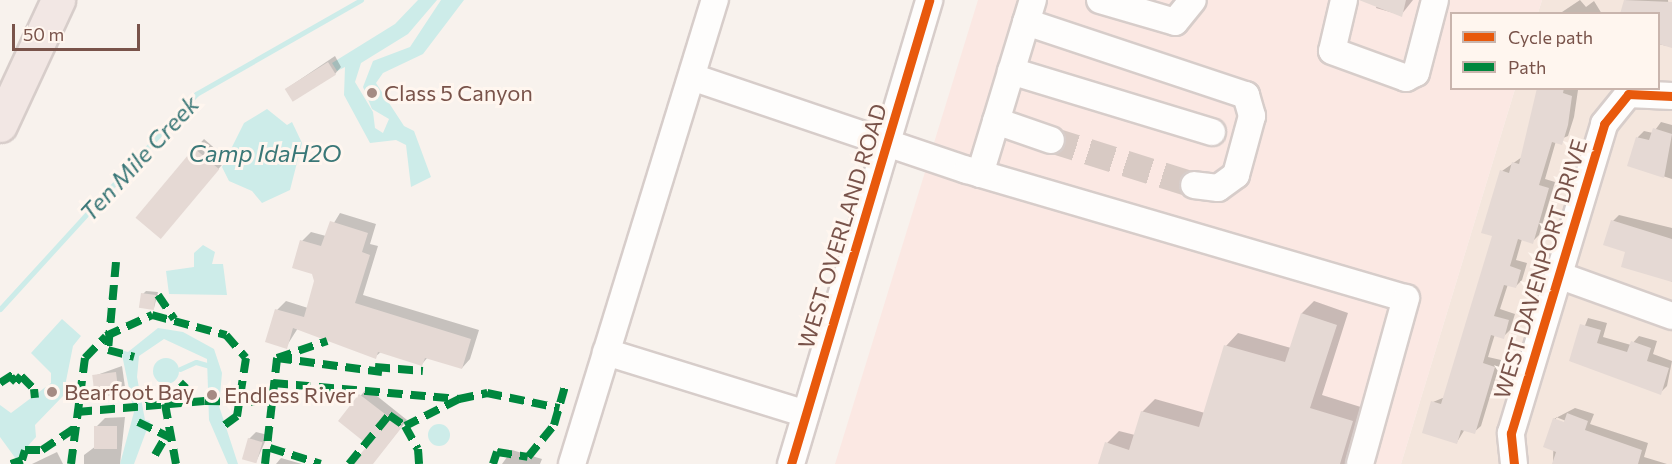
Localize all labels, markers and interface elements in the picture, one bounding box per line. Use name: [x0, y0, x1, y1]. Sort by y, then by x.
scale bar: [15, 12, 142, 50]
legend: [1450, 12, 1660, 90]
text: 50 m: [23, 23, 64, 45]
text: Cycle path: [1508, 26, 1593, 48]
text: Path: [1508, 56, 1546, 78]
place label: Class 5 Canyon: [384, 80, 533, 106]
marker: Class 5 Canyon: [365, 86, 379, 100]
water label: Ten Mile Creek: [74, 89, 204, 227]
street label: WEST OVERLAND ROAD: [792, 100, 892, 352]
street label: WEST DAVENPORT DRIVE: [1488, 136, 1592, 402]
water label: Camp IdaH2O: [189, 139, 341, 167]
place label: Bearfoot Bay: [64, 379, 194, 405]
place label: Endless River: [224, 382, 355, 408]
marker: Bearfoot Bay: [45, 385, 59, 399]
marker: Endless River: [205, 388, 219, 402]

